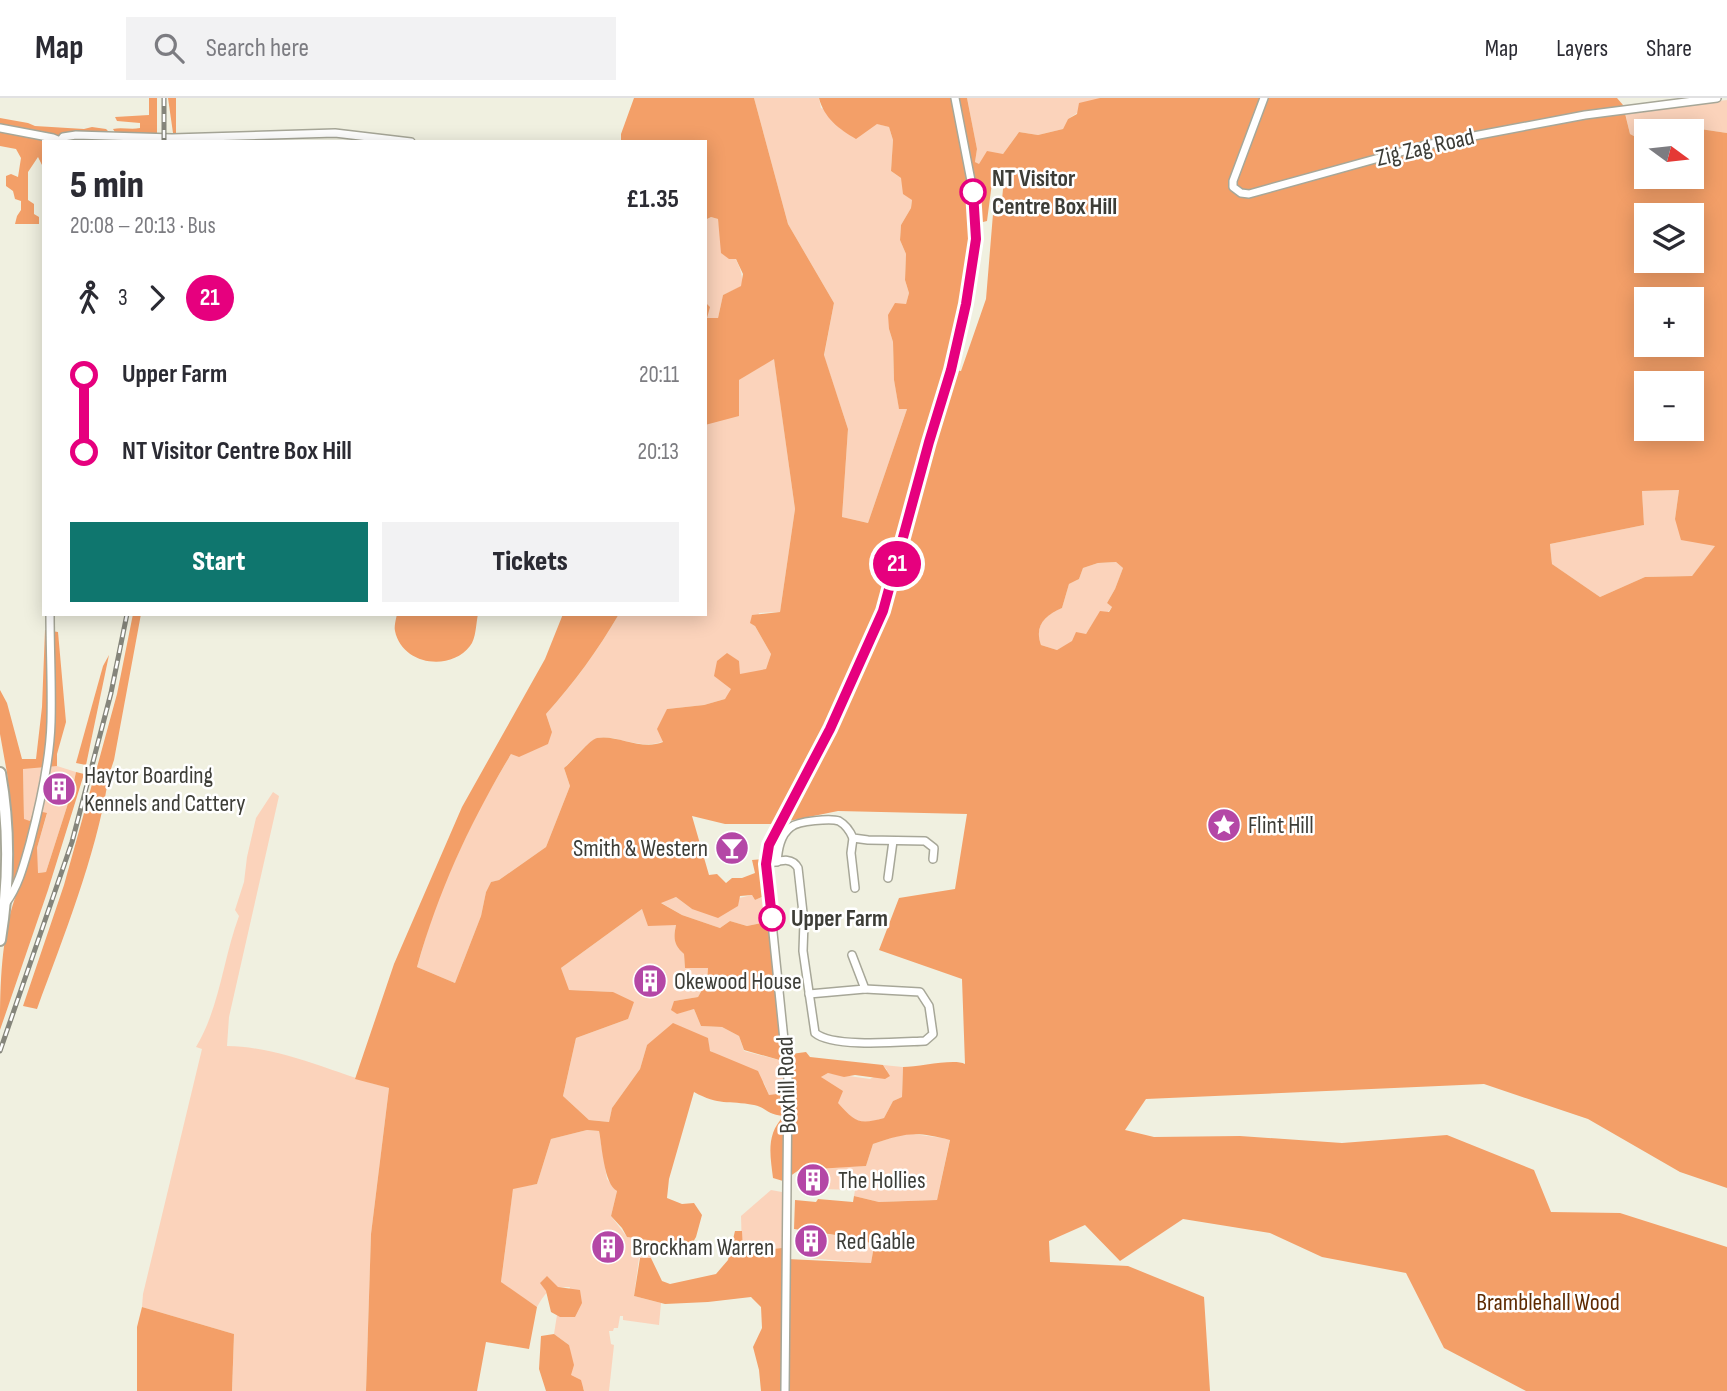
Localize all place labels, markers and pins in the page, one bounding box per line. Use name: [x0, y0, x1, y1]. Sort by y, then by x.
place label: NT Visitor Centre Box Hill: [992, 164, 1117, 221]
marker: NT Visitor Centre Box Hill: [960, 179, 986, 205]
place label: Haytor Boarding Kennels and Cattery: [84, 761, 245, 818]
building icon: Haytor Boarding Kennels and Cattery: [40, 770, 78, 808]
place icon: Flint Hill: [1205, 806, 1243, 844]
place label: Flint Hill: [1248, 811, 1314, 840]
bar icon: Smith & Western: [713, 829, 751, 867]
place label: Smith & Western: [573, 834, 708, 863]
place label: Upper Farm: [791, 904, 888, 933]
marker: Upper Farm: [759, 905, 785, 931]
building icon: Okewood House: [631, 962, 669, 1000]
place label: Okewood House: [674, 967, 802, 996]
building icon: The Hollies: [794, 1161, 832, 1199]
place label: The Hollies: [838, 1166, 926, 1195]
building icon: Red Gable: [792, 1222, 830, 1260]
place label: Red Gable: [836, 1227, 915, 1256]
building icon: Brockham Warren: [589, 1228, 627, 1266]
place label: Brockham Warren: [632, 1233, 774, 1262]

